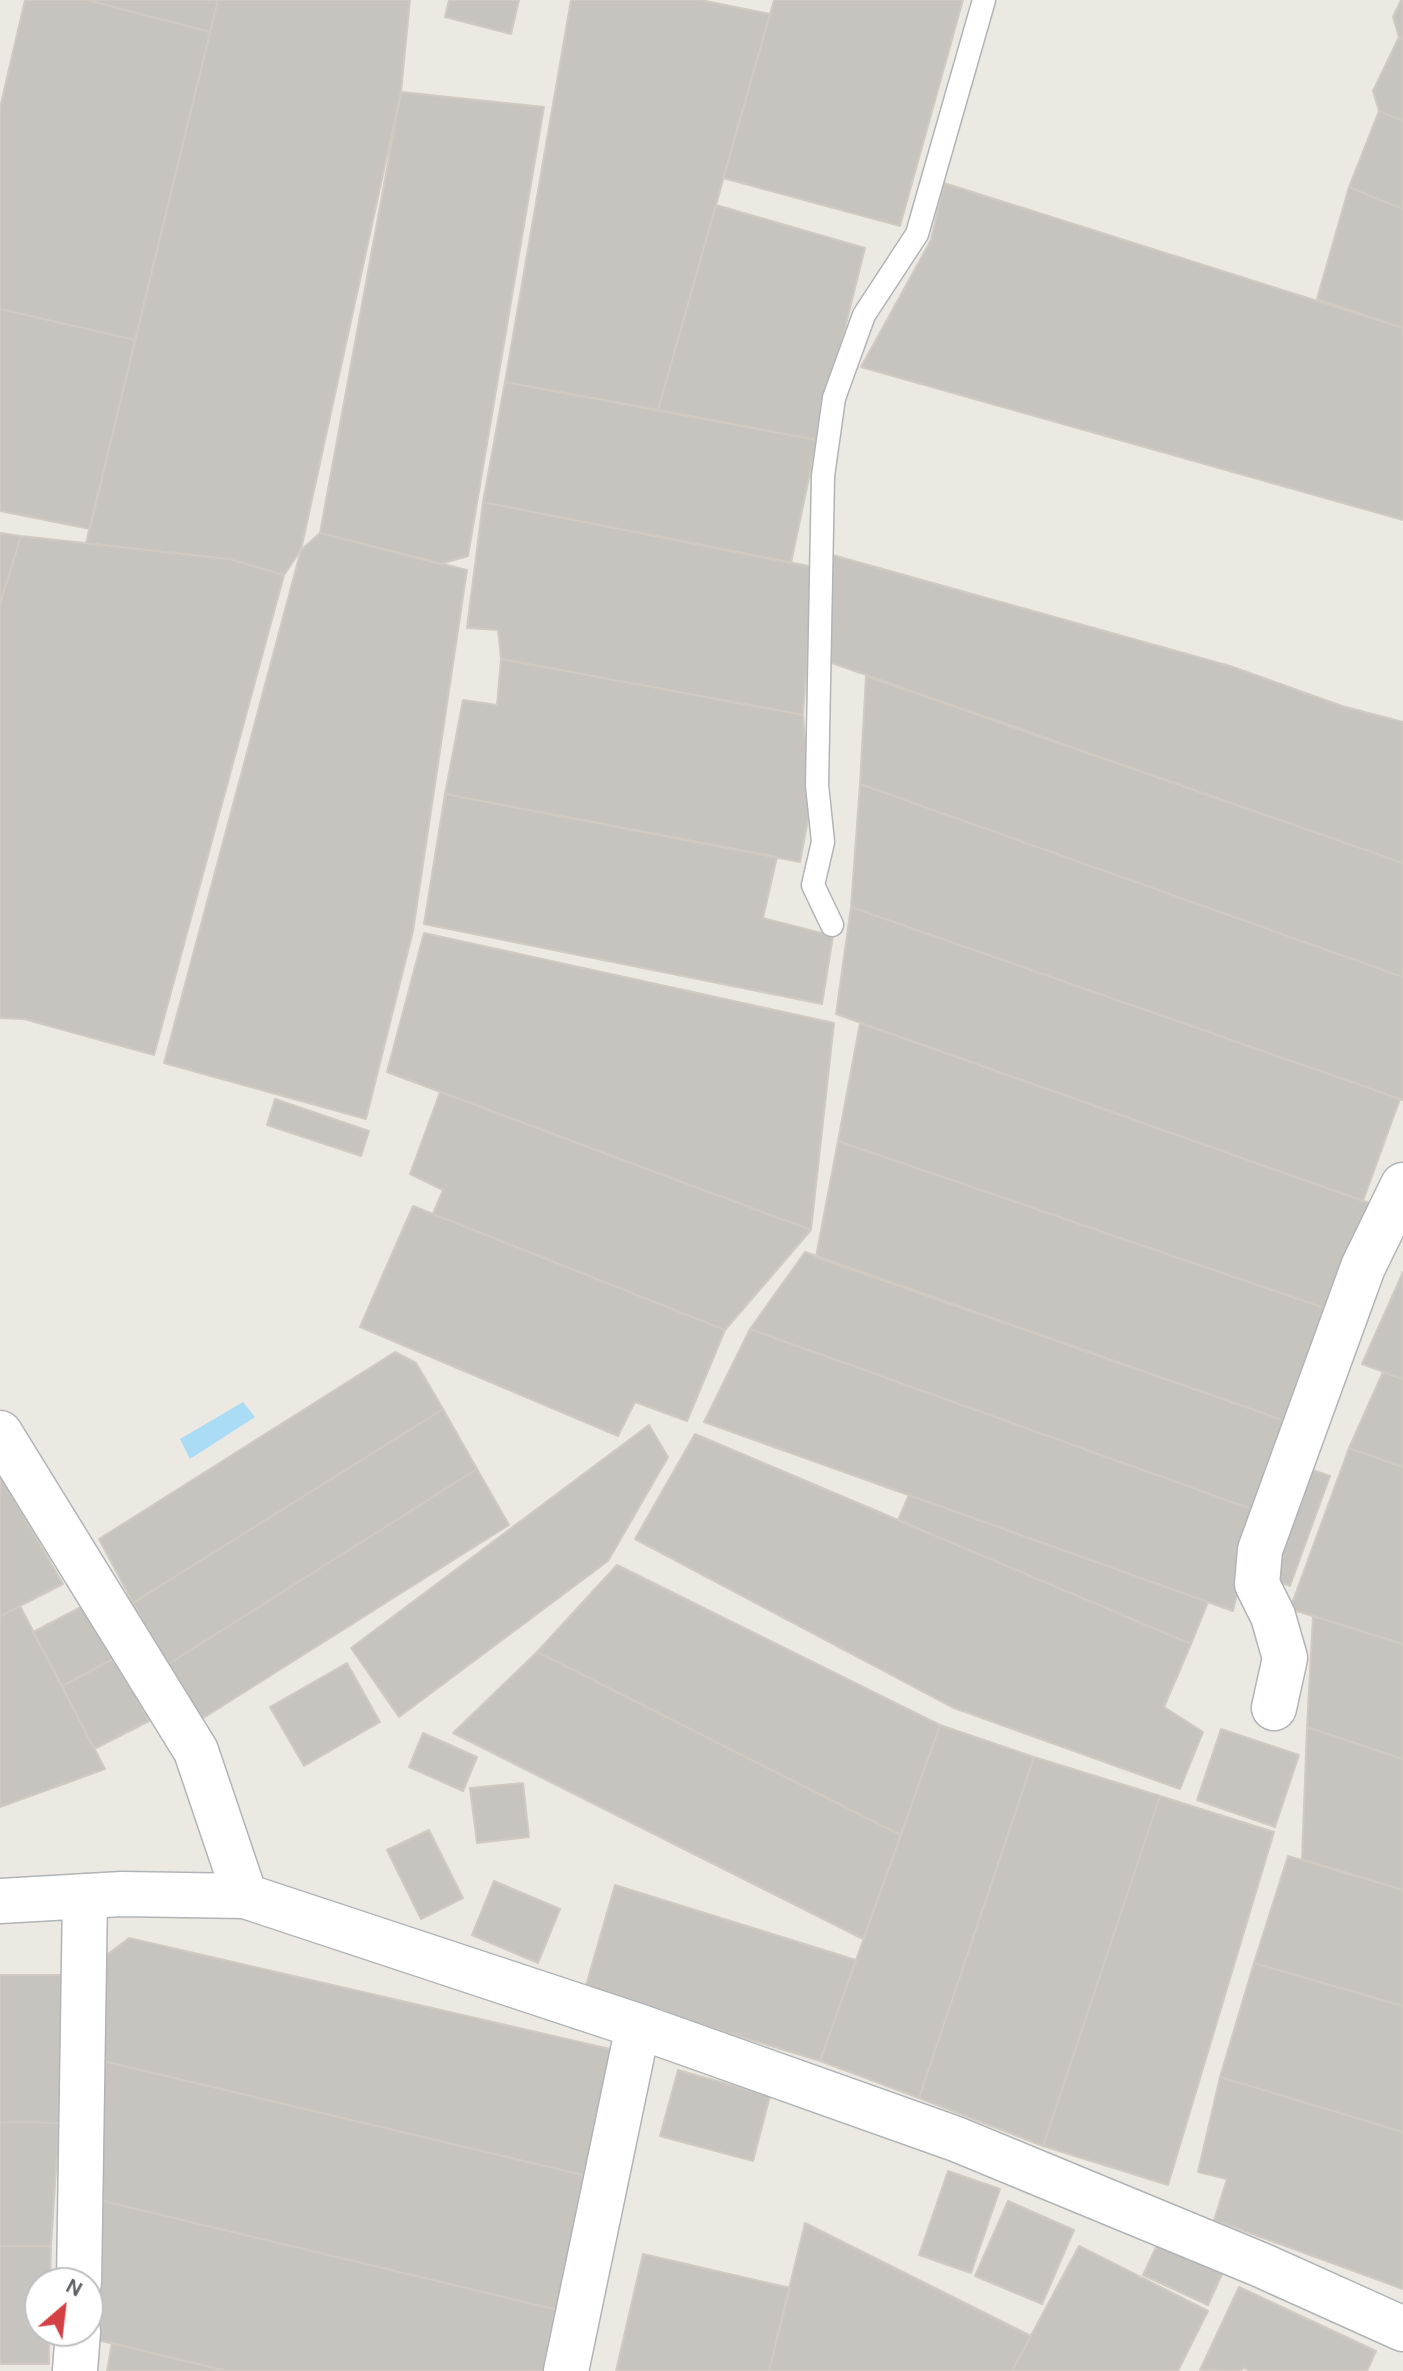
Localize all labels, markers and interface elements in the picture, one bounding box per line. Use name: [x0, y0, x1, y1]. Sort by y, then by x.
north arrow: [24, 2267, 104, 2347]
text: N: [61, 2272, 87, 2303]

